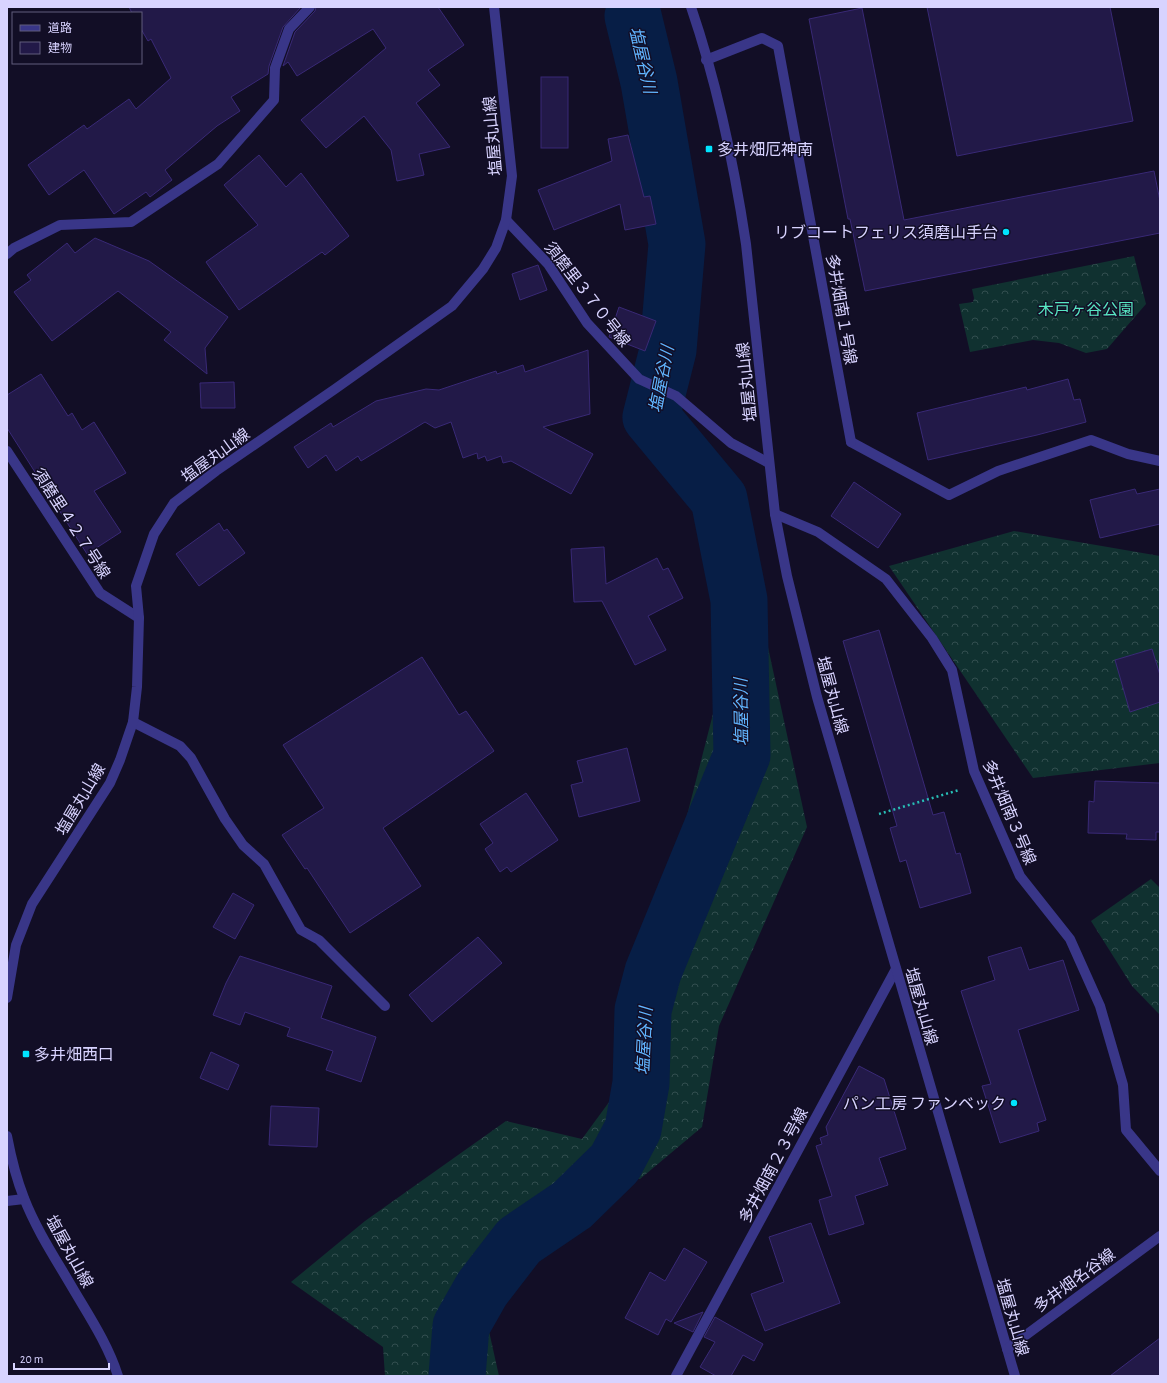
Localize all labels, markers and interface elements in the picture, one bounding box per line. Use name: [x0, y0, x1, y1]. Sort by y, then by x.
legend: [12, 12, 142, 64]
text: 道路: [48, 21, 72, 34]
water label: 塩屋谷川: [627, 25, 660, 97]
text: 建物: [48, 41, 72, 54]
street label: 塩屋丸山線: [481, 95, 504, 177]
place label: 多井畑厄神南: [717, 141, 813, 158]
marker: 多井畑厄神南: [704, 144, 714, 154]
place label: リブコートフェリス須磨山手台: [774, 224, 998, 241]
marker: リブコートフェリス須磨山手台: [1001, 227, 1011, 237]
street label: 須磨里３７０号線: [542, 239, 634, 350]
street label: 多井畑南１号線: [823, 252, 860, 366]
park label: 木戸ヶ谷公園: [1038, 301, 1134, 318]
street label: 塩屋丸山線: [734, 341, 759, 423]
water label: 塩屋谷川: [646, 342, 677, 414]
street label: 塩屋丸山線: [178, 425, 253, 486]
street label: 須磨里４２７号線: [30, 465, 114, 582]
street label: 塩屋丸山線: [814, 654, 851, 736]
water label: 塩屋谷川: [731, 676, 751, 746]
street label: 多井畑南３号線: [980, 757, 1039, 867]
street label: 塩屋丸山線: [53, 761, 108, 838]
street label: 塩屋丸山線: [902, 965, 941, 1047]
water label: 塩屋谷川: [633, 1005, 655, 1075]
place label: 多井畑西口: [34, 1046, 114, 1063]
marker: 多井畑西口: [21, 1049, 31, 1059]
place label: パン工房 ファンベック: [843, 1096, 1006, 1112]
marker: パン工房 ファンベック: [1009, 1098, 1019, 1108]
street label: 多井畑南２３号線: [736, 1105, 811, 1226]
street label: 塩屋丸山線: [43, 1212, 96, 1290]
street label: 多井畑名谷線: [1030, 1245, 1118, 1315]
street label: 塩屋丸山線: [993, 1276, 1032, 1358]
scale bar: [14, 1345, 109, 1371]
text: 20 m: [20, 1353, 43, 1365]

